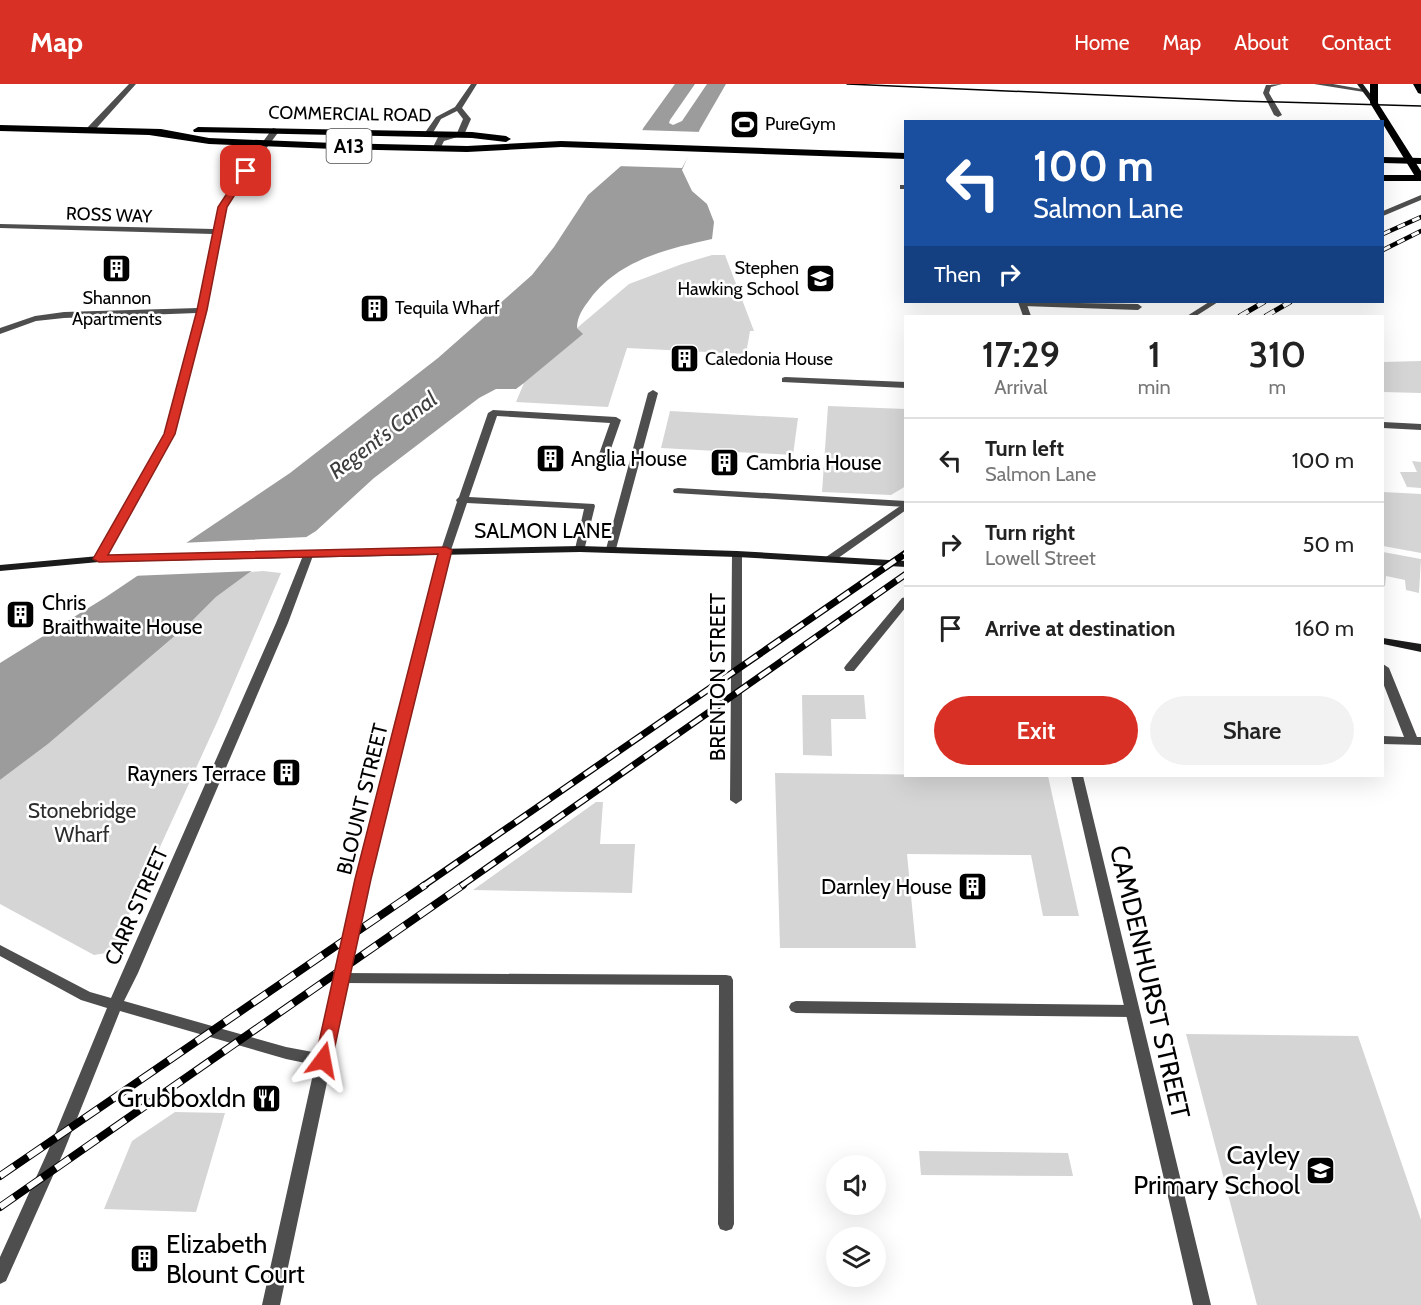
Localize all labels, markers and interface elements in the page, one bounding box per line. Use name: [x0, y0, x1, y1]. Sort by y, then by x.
text: Map: [30, 25, 83, 59]
text: Home: [1074, 30, 1130, 55]
text: Map: [1163, 30, 1201, 55]
text: About: [1234, 30, 1288, 55]
text: Contact: [1321, 30, 1391, 55]
street label: COMMERCIAL ROAD: [268, 102, 432, 126]
sports icon: PureGym: [728, 108, 760, 140]
place label: PureGym: [765, 113, 836, 135]
road number: A13: [326, 129, 372, 163]
text: 100 m: [1033, 140, 1154, 192]
icon: left: [934, 144, 1012, 222]
pin: [220, 145, 271, 196]
icon: arrive: [229, 154, 262, 187]
text: Salmon Lane: [1033, 192, 1183, 225]
street label: ROSS WAY: [65, 203, 153, 228]
building icon: Shannon Apartments: [101, 253, 133, 285]
place label: Stephen Hawking School: [678, 257, 800, 300]
icon: right: [993, 258, 1026, 291]
text: Then: [934, 261, 981, 288]
school or university icon: Stephen Hawking School: [804, 262, 836, 294]
place label: Shannon Apartments: [72, 287, 162, 330]
building icon: Tequila Wharf: [358, 292, 390, 324]
place label: Tequila Wharf: [395, 297, 500, 319]
text: 17:29: [982, 332, 1060, 376]
text: 1: [1148, 332, 1161, 376]
text: 310: [1249, 332, 1306, 376]
building icon: Caledonia House: [668, 343, 700, 375]
place label: Caledonia House: [705, 348, 833, 370]
text: Arrival: [994, 375, 1048, 399]
text: min: [1138, 375, 1171, 399]
text: m: [1269, 375, 1286, 399]
water label: Regent's Canal: [324, 385, 443, 484]
text: Turn left: [985, 435, 1064, 462]
building icon: Anglia House: [534, 442, 566, 474]
icon: left: [934, 444, 967, 477]
place label: Anglia House: [571, 446, 687, 471]
building icon: Cambria House: [709, 446, 741, 478]
text: 100 m: [1292, 447, 1354, 474]
place label: Cambria House: [746, 450, 882, 475]
text: Salmon Lane: [985, 462, 1096, 486]
street label: SALMON LANE: [474, 518, 612, 543]
text: Turn right: [985, 519, 1075, 546]
icon: right: [934, 528, 967, 561]
text: 50 m: [1302, 531, 1354, 558]
text: Lowell Street: [985, 546, 1096, 570]
place label: Chris Braithwaite House: [42, 590, 203, 639]
street label: BRENTON STREET: [705, 593, 730, 761]
building icon: Chris Braithwaite House: [5, 598, 37, 630]
icon: arrive: [934, 612, 967, 645]
text: Arrive at destination: [985, 615, 1175, 642]
text: 160 m: [1295, 615, 1354, 642]
button: Exit: [934, 696, 1138, 765]
button: Share: [1150, 696, 1354, 765]
street label: BLOUNT STREET: [331, 721, 393, 877]
building icon: Rayners Terrace: [271, 757, 303, 789]
place label: Rayners Terrace: [127, 761, 266, 786]
park label: Stonebridge Wharf: [28, 798, 137, 847]
street label: CAMDENHURST STREET: [1103, 842, 1197, 1122]
street label: CARR STREET: [99, 843, 173, 969]
building icon: Darnley House: [957, 870, 989, 902]
place label: Darnley House: [821, 874, 952, 899]
position arrow: [291, 1028, 355, 1092]
place label: Grubboxldn: [117, 1082, 246, 1114]
restaurant icon: Grubboxldn: [251, 1082, 283, 1114]
place label: Cayley Primary School: [1133, 1139, 1300, 1201]
school or university icon: Cayley Primary School: [1305, 1154, 1337, 1186]
map controls: [826, 1155, 886, 1287]
button: sound: [826, 1155, 886, 1215]
button: layers: [826, 1227, 886, 1287]
place label: Elizabeth Blount Court: [166, 1228, 305, 1290]
building icon: Elizabeth Blount Court: [129, 1243, 161, 1275]

